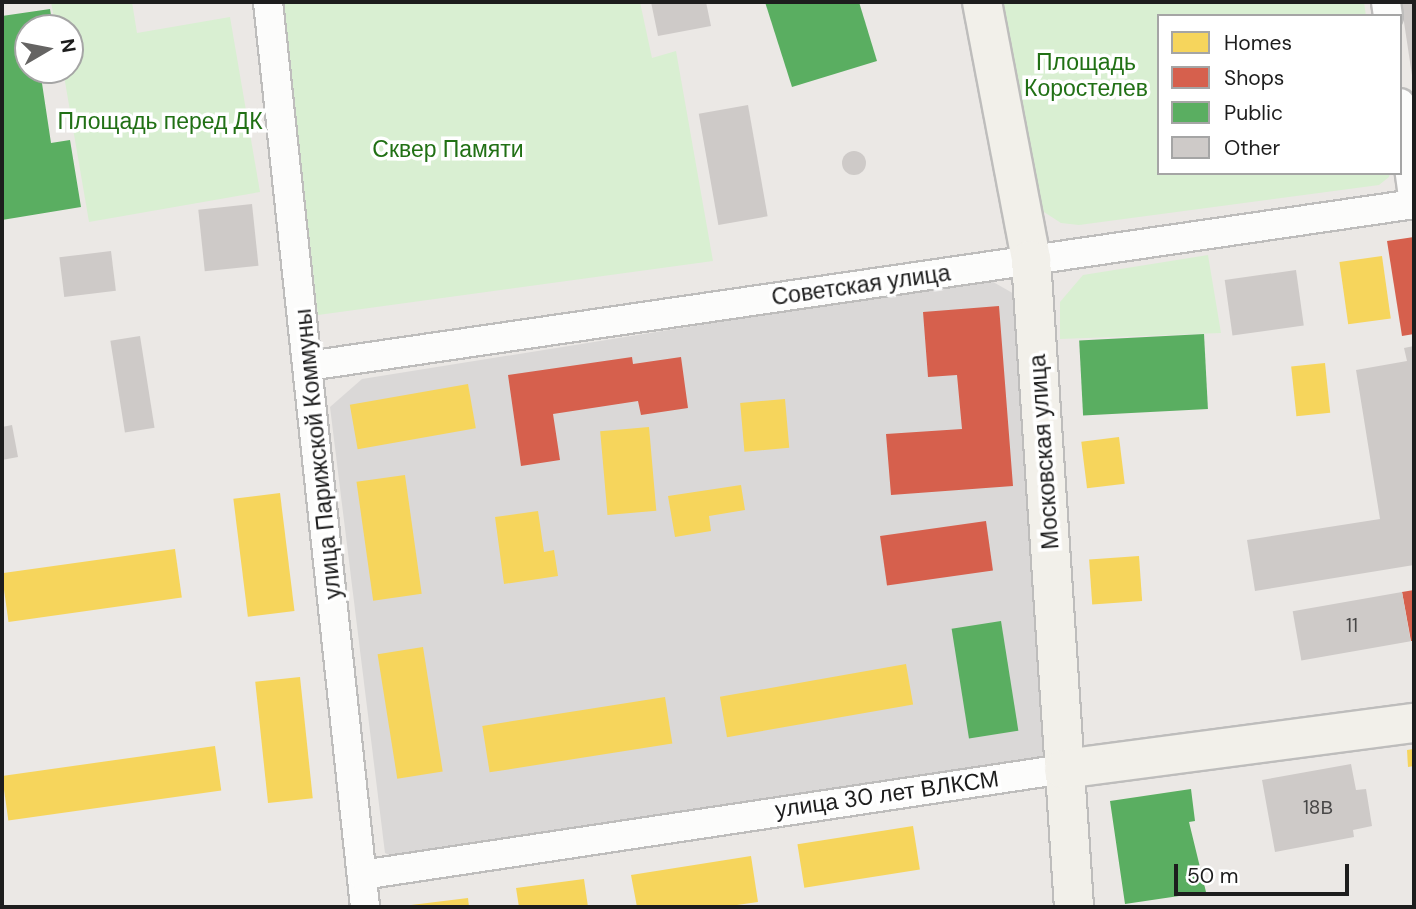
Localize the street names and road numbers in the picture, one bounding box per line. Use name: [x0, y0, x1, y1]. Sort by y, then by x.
street label: Советская улица: [770, 259, 952, 311]
street label: улица Парижской Коммуны: [289, 307, 347, 601]
street label: Московская улица: [1023, 354, 1065, 550]
street label: улица 30 лет ВЛКСМ: [773, 765, 1001, 823]

